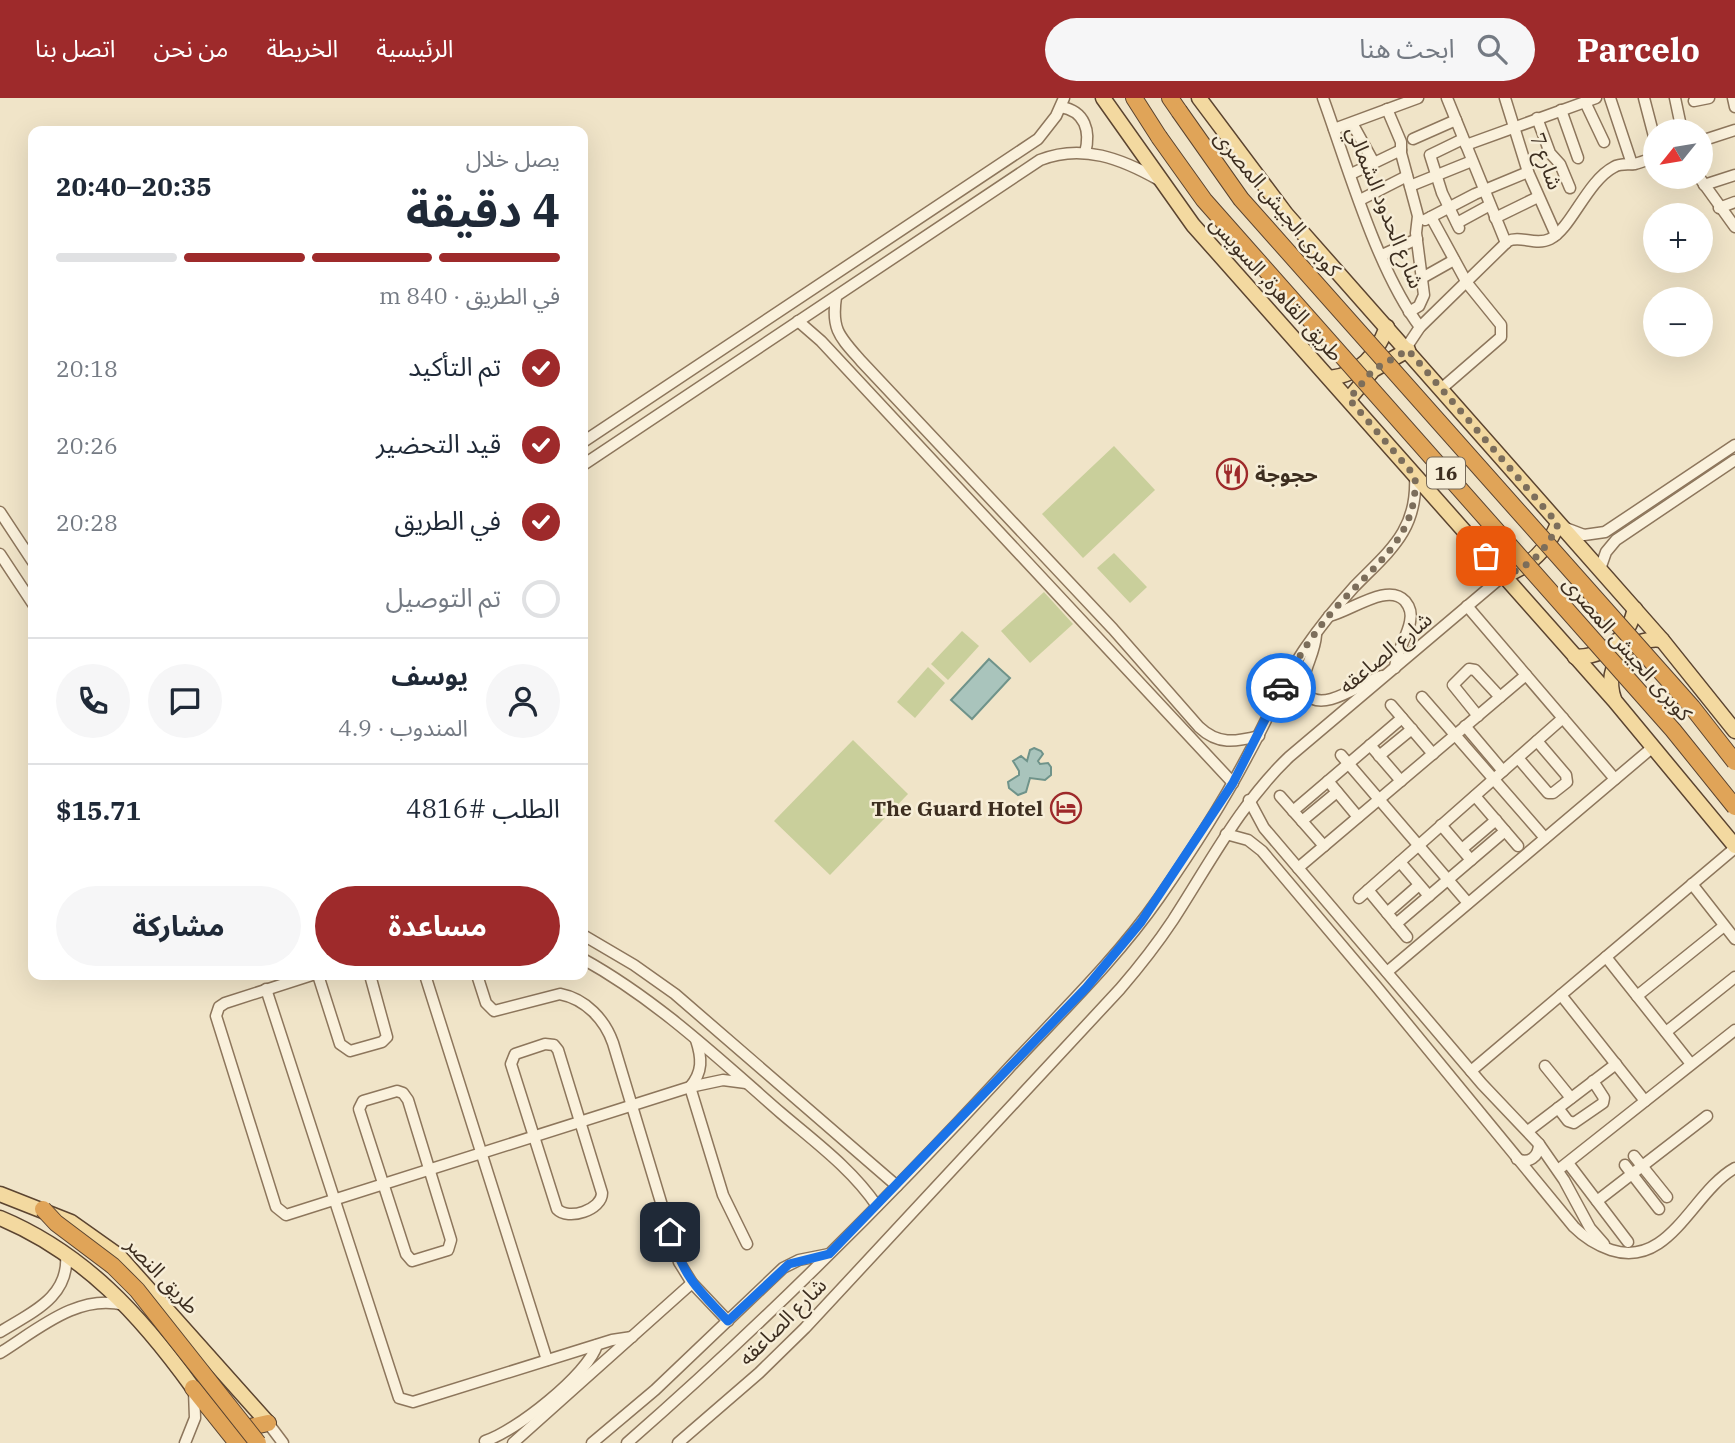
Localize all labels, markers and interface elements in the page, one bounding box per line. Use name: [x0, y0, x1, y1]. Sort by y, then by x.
search box: [1045, 18, 1535, 81]
text: Parcelo: [1577, 28, 1700, 71]
icon: search: [1473, 30, 1511, 68]
text: ابحث هنا: [1359, 31, 1455, 65]
text: اتصل بنا: [35, 32, 115, 64]
text: من نحن: [153, 32, 228, 64]
text: الخريطة: [266, 32, 338, 64]
text: الرئيسية: [376, 32, 453, 64]
north arrow: [1643, 119, 1713, 189]
map controls: [1643, 119, 1713, 357]
street label: شارع الحدود الشمالي: [1338, 122, 1431, 293]
street label: كوبرى الجيش المصرى: [1208, 124, 1348, 282]
street label: شارع 7: [1522, 129, 1570, 194]
text: يصل خلال: [466, 143, 560, 173]
text: 20:35–20:40: [56, 169, 212, 203]
text: 4 دقيقة: [406, 180, 560, 240]
button: +: [1643, 203, 1713, 273]
street label: طريق القاهرة, السويس: [1204, 209, 1350, 367]
text: في الطريق · 840 m: [379, 280, 560, 310]
button: −: [1643, 287, 1713, 357]
text: تم التأكيد: [408, 349, 501, 383]
icon: check: [522, 349, 560, 387]
text: 20:18: [56, 353, 118, 383]
text: قيد التحضير: [376, 426, 501, 460]
icon: check: [522, 426, 560, 464]
text: 20:26: [56, 430, 118, 460]
restaurant icon: حجوجة: [1215, 457, 1249, 491]
road number: 16: [1427, 458, 1465, 488]
place label: حجوجة: [1255, 460, 1318, 488]
text: في الطريق: [395, 503, 501, 537]
icon: check: [522, 503, 560, 541]
text: 20:28: [56, 507, 118, 537]
pin: [1456, 526, 1516, 586]
icon: bag: [1467, 537, 1505, 575]
street label: كوبرى الجيش المصرى: [1557, 570, 1699, 727]
text: تم التوصيل: [386, 580, 501, 614]
street label: شارع الصاعقه: [1333, 605, 1439, 701]
courier: [1246, 653, 1316, 723]
text: يوسف: [391, 658, 468, 692]
button: phone: [56, 664, 130, 738]
button: chat: [148, 664, 222, 738]
button: person: [486, 664, 560, 738]
icon: car: [1262, 669, 1300, 707]
text: المندوب · 4.9: [338, 712, 468, 742]
text: الطلب #4816: [406, 791, 560, 825]
hotel icon: The Guard Hotel: [1049, 791, 1083, 825]
text: $15.71: [56, 793, 141, 827]
place label: The Guard Hotel: [871, 794, 1043, 822]
button: مشاركة: [56, 886, 301, 966]
button: مساعدة: [315, 886, 560, 966]
pin: [640, 1202, 700, 1262]
icon: home: [651, 1213, 689, 1251]
street label: طريق النصر: [119, 1230, 206, 1320]
street label: شارع الصاعقه: [732, 1271, 833, 1372]

